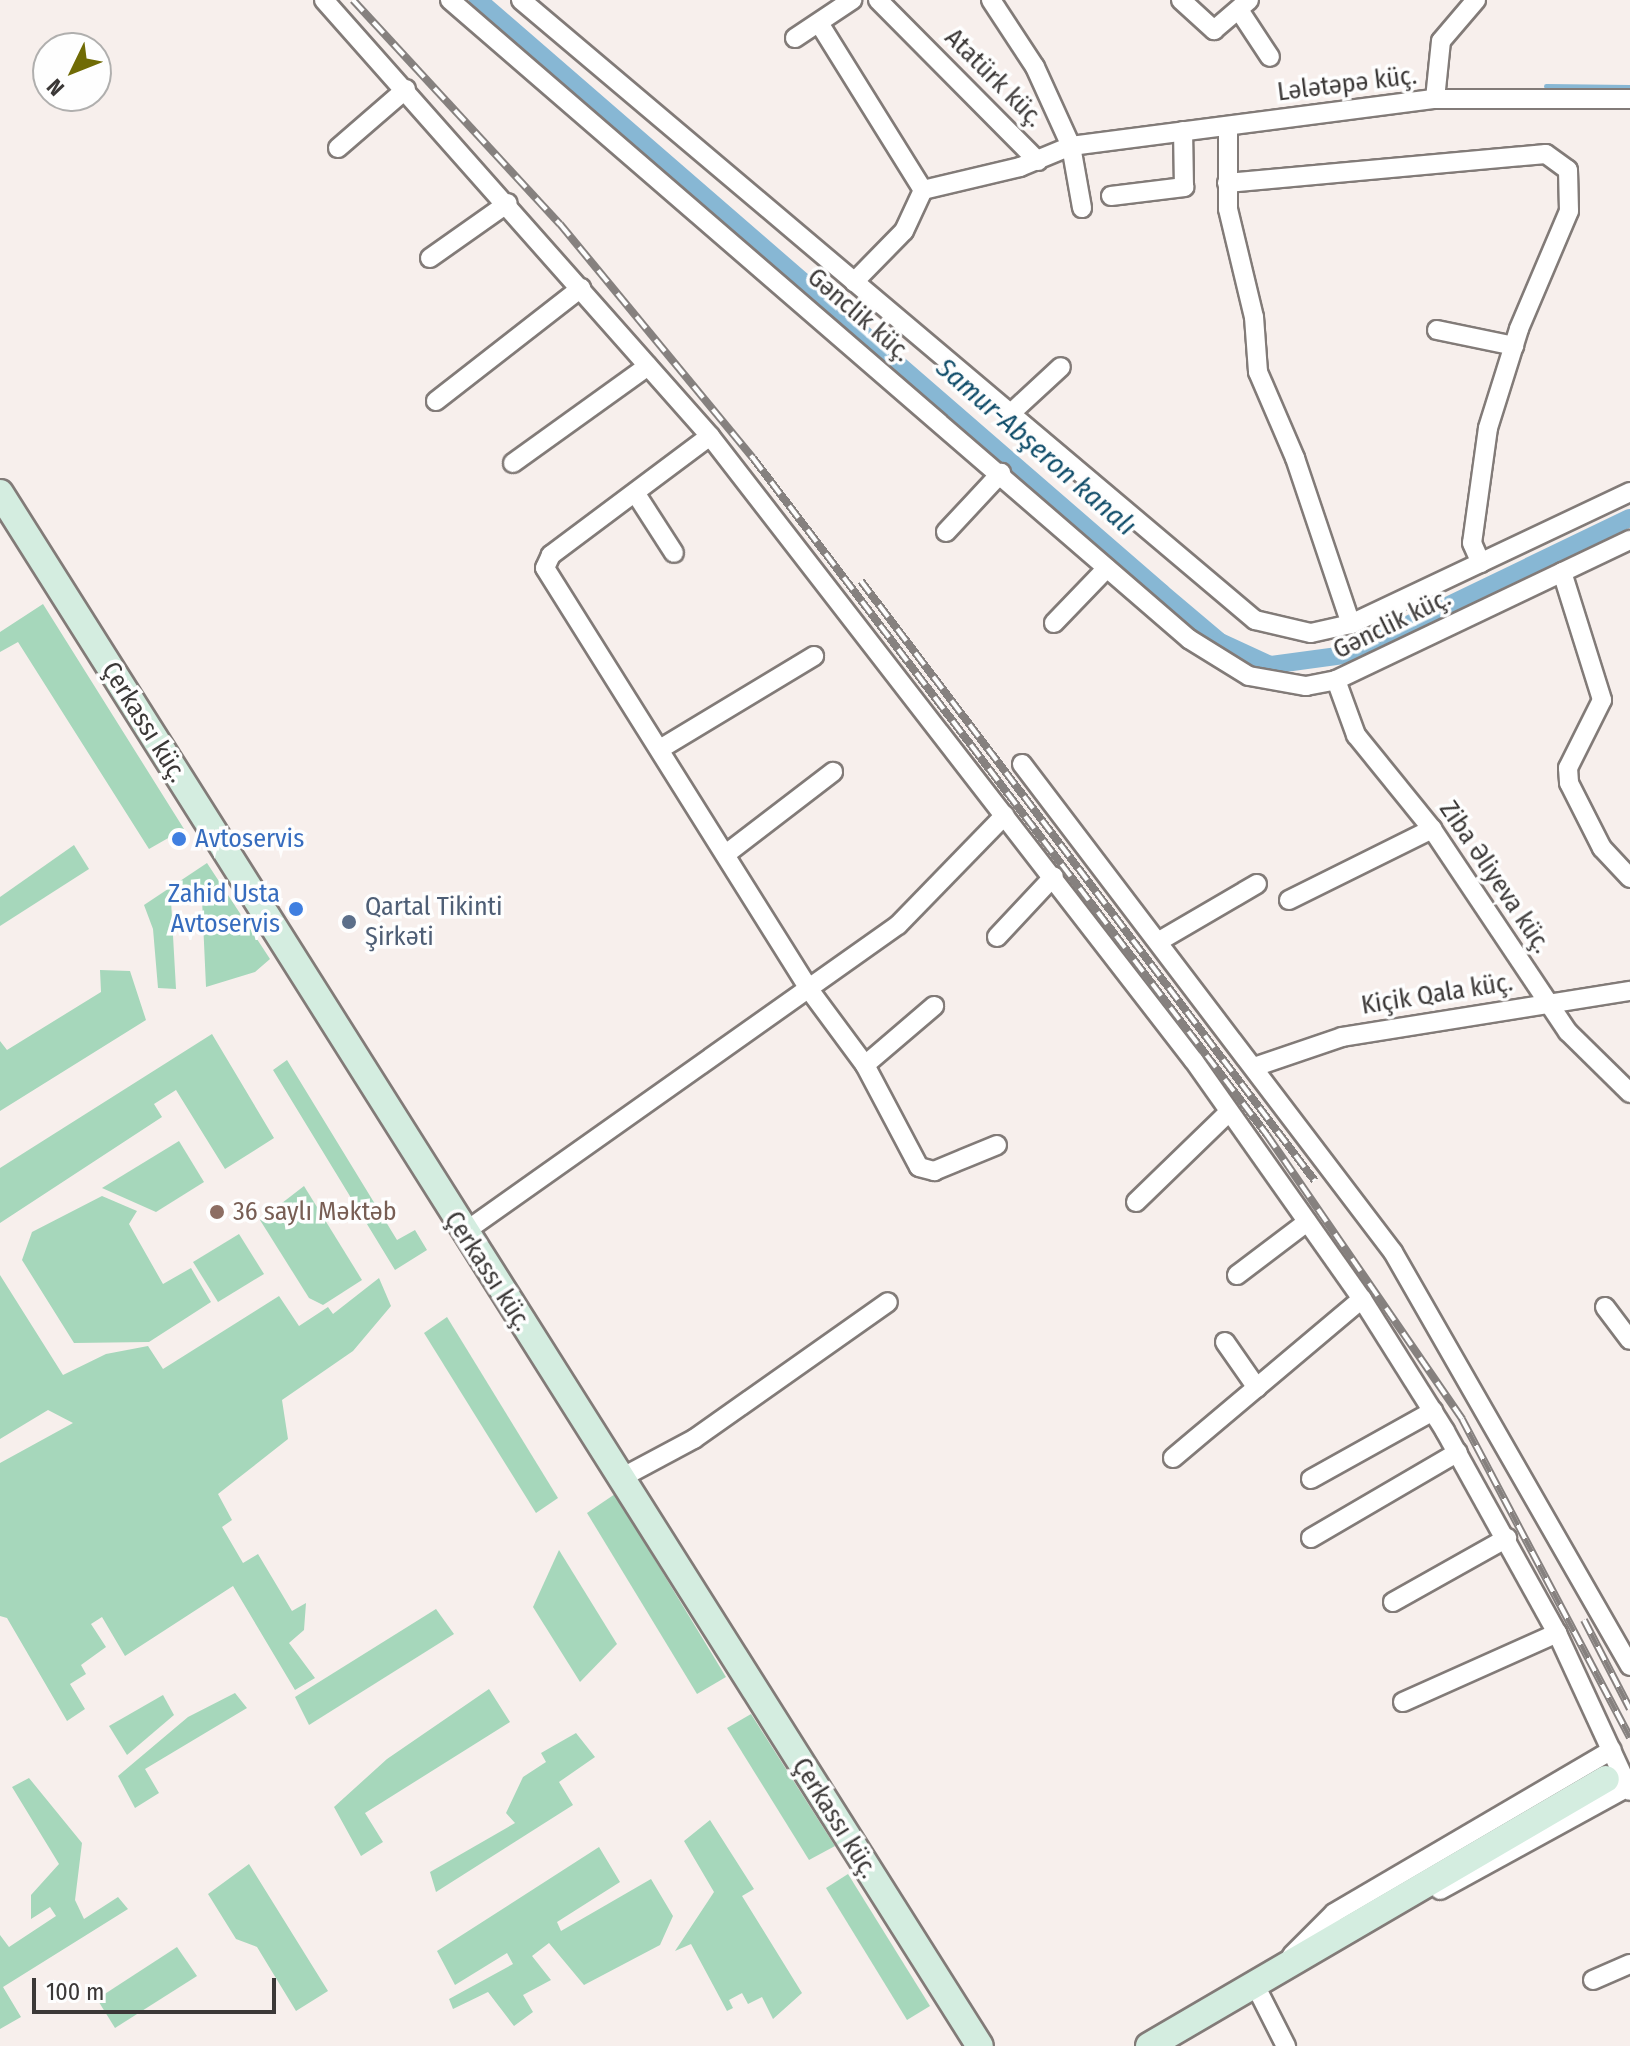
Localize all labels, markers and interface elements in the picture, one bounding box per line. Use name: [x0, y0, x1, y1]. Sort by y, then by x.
street label: Atatürk küç.: [938, 22, 1050, 134]
north arrow: [32, 32, 112, 112]
street label: Lələtəpə küç.: [1276, 60, 1418, 108]
text: N: [41, 73, 70, 101]
street label: Gənclik küç.: [801, 262, 917, 368]
water label: Samur-Abşeron kanalı: [929, 351, 1143, 543]
street label: Gənclik küç.: [1328, 582, 1456, 666]
street label: Çerkassı küç.: [95, 656, 193, 788]
street label: Ziba Əliyeva küç.: [1433, 795, 1557, 959]
place label: Avtoservis: [195, 823, 304, 855]
marker: Avtoservis: [170, 830, 188, 848]
place label: Zahid Usta Avtoservis: [168, 878, 280, 940]
place label: Qartal Tikinti Şirkәti: [365, 891, 503, 952]
marker: Zahid Usta Avtoservis: [287, 900, 305, 918]
marker: Qartal Tikinti Şirkәti: [340, 913, 358, 931]
street label: Kiçik Qala küç.: [1359, 967, 1515, 1021]
place label: 36 saylı Məktəb: [233, 1196, 397, 1228]
marker: 36 saylı Məktəb: [208, 1203, 226, 1221]
street label: Çerkassı küç.: [438, 1206, 538, 1336]
street label: Çerkassı küç.: [786, 1752, 884, 1884]
scale bar: [36, 1962, 280, 2012]
text: 100 m: [46, 1978, 104, 2006]

